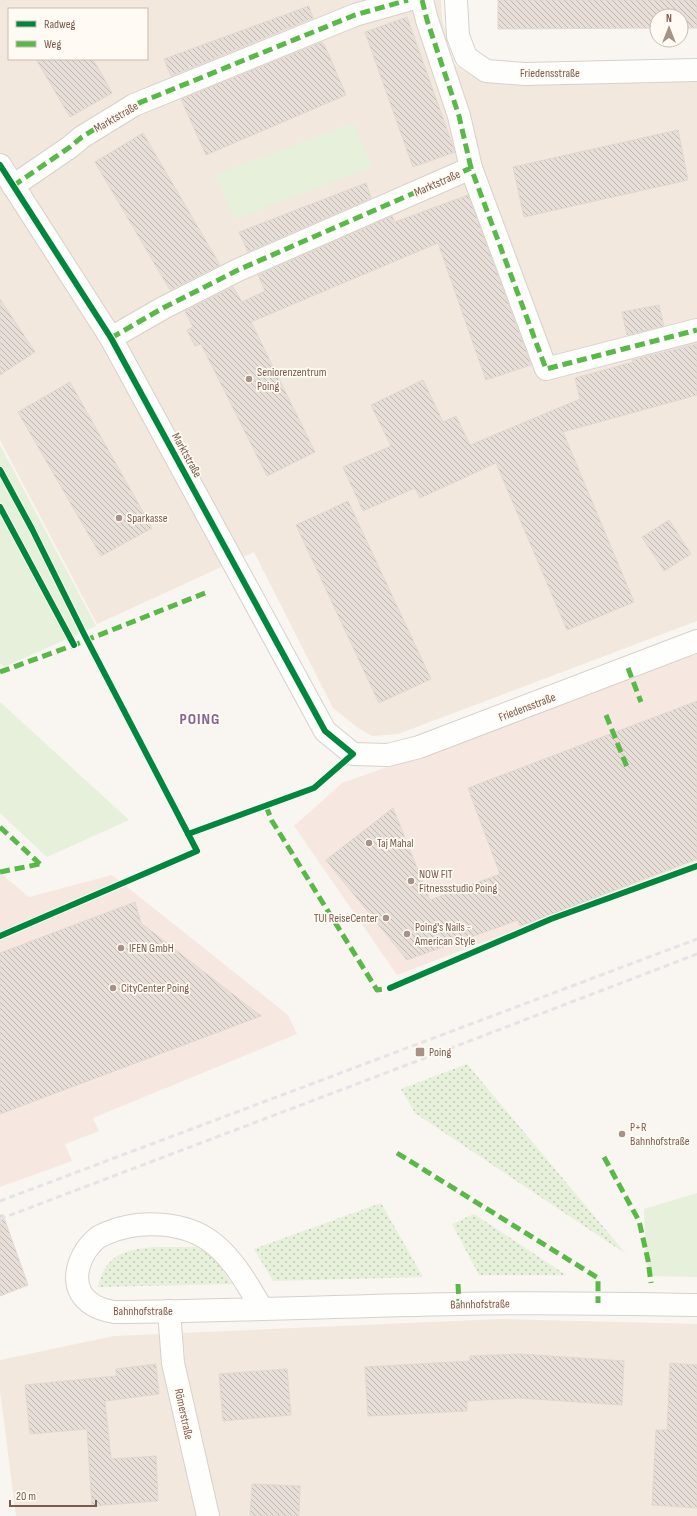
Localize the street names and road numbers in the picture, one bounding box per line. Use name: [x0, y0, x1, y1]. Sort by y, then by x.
street label: Friedensstraße: [520, 66, 580, 81]
street label: Marktstraße: [91, 99, 141, 136]
street label: Marktstraße: [412, 167, 463, 200]
street label: Marktstraße: [168, 430, 205, 480]
street label: Friedensstraße: [497, 690, 558, 725]
street label: Bahnhofstraße: [450, 1296, 510, 1313]
street label: Bahnhofstraße: [113, 1304, 173, 1319]
street label: Römerstraße: [171, 1387, 196, 1441]

